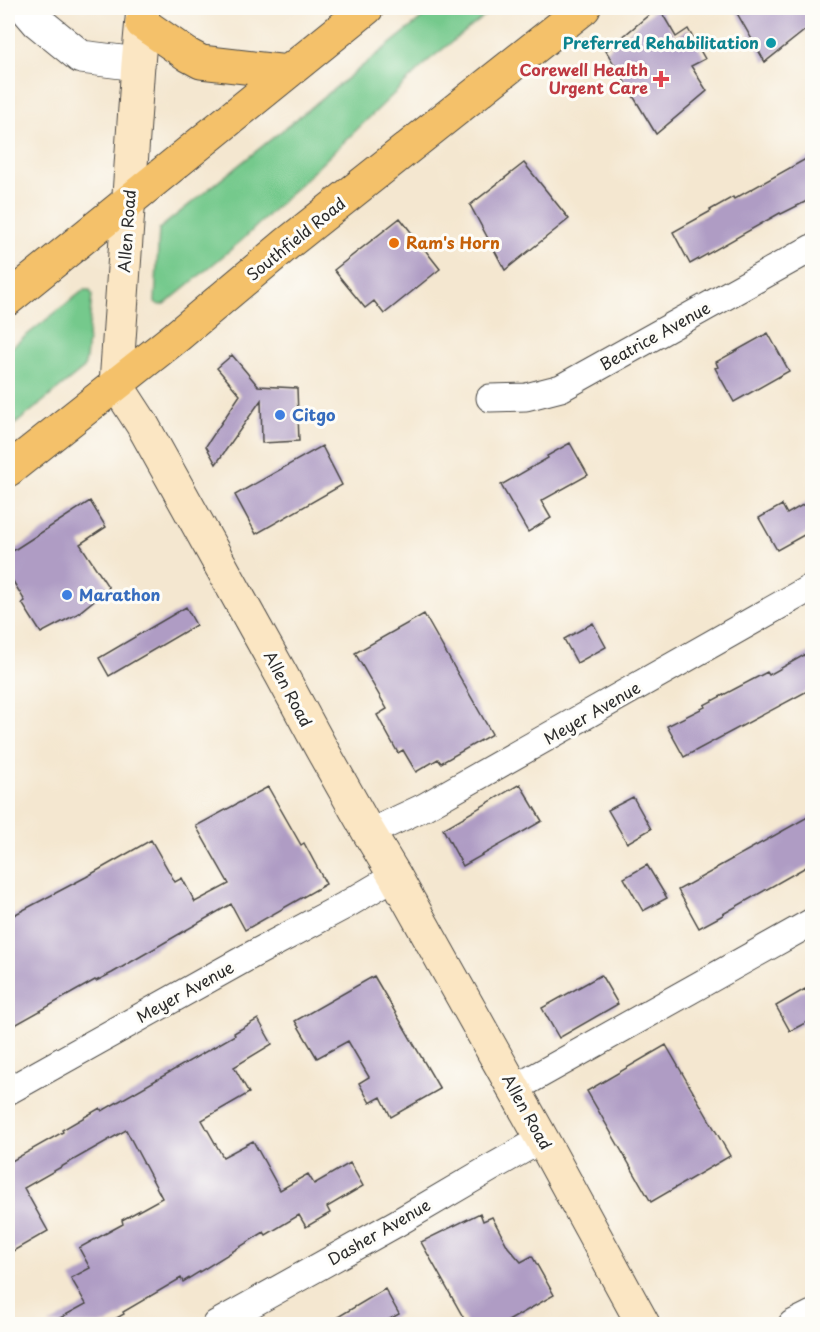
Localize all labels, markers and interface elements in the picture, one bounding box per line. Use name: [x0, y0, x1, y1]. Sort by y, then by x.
place label: Preferred Rehabilitation: [563, 30, 759, 54]
marker: Preferred Rehabilitation: [764, 36, 778, 50]
place label: Corewell Health Urgent Care: [519, 57, 648, 99]
marker: Corewell Health Urgent Care: [652, 70, 670, 88]
street label: Allen Road: [111, 189, 141, 273]
street label: Southfield Road: [241, 191, 350, 286]
place label: Ram's Horn: [406, 230, 500, 254]
marker: Ram's Horn: [387, 236, 401, 250]
street label: Beatrice Avenue: [595, 295, 714, 375]
place label: Citgo: [292, 402, 336, 426]
marker: Citgo: [273, 408, 287, 422]
place label: Marathon: [79, 582, 160, 606]
marker: Marathon: [60, 588, 74, 602]
street label: Allen Road: [259, 646, 319, 731]
street label: Meyer Avenue: [539, 675, 644, 750]
street label: Meyer Avenue: [131, 954, 238, 1028]
street label: Allen Road: [497, 1069, 559, 1154]
street label: Dasher Avenue: [323, 1192, 435, 1270]

